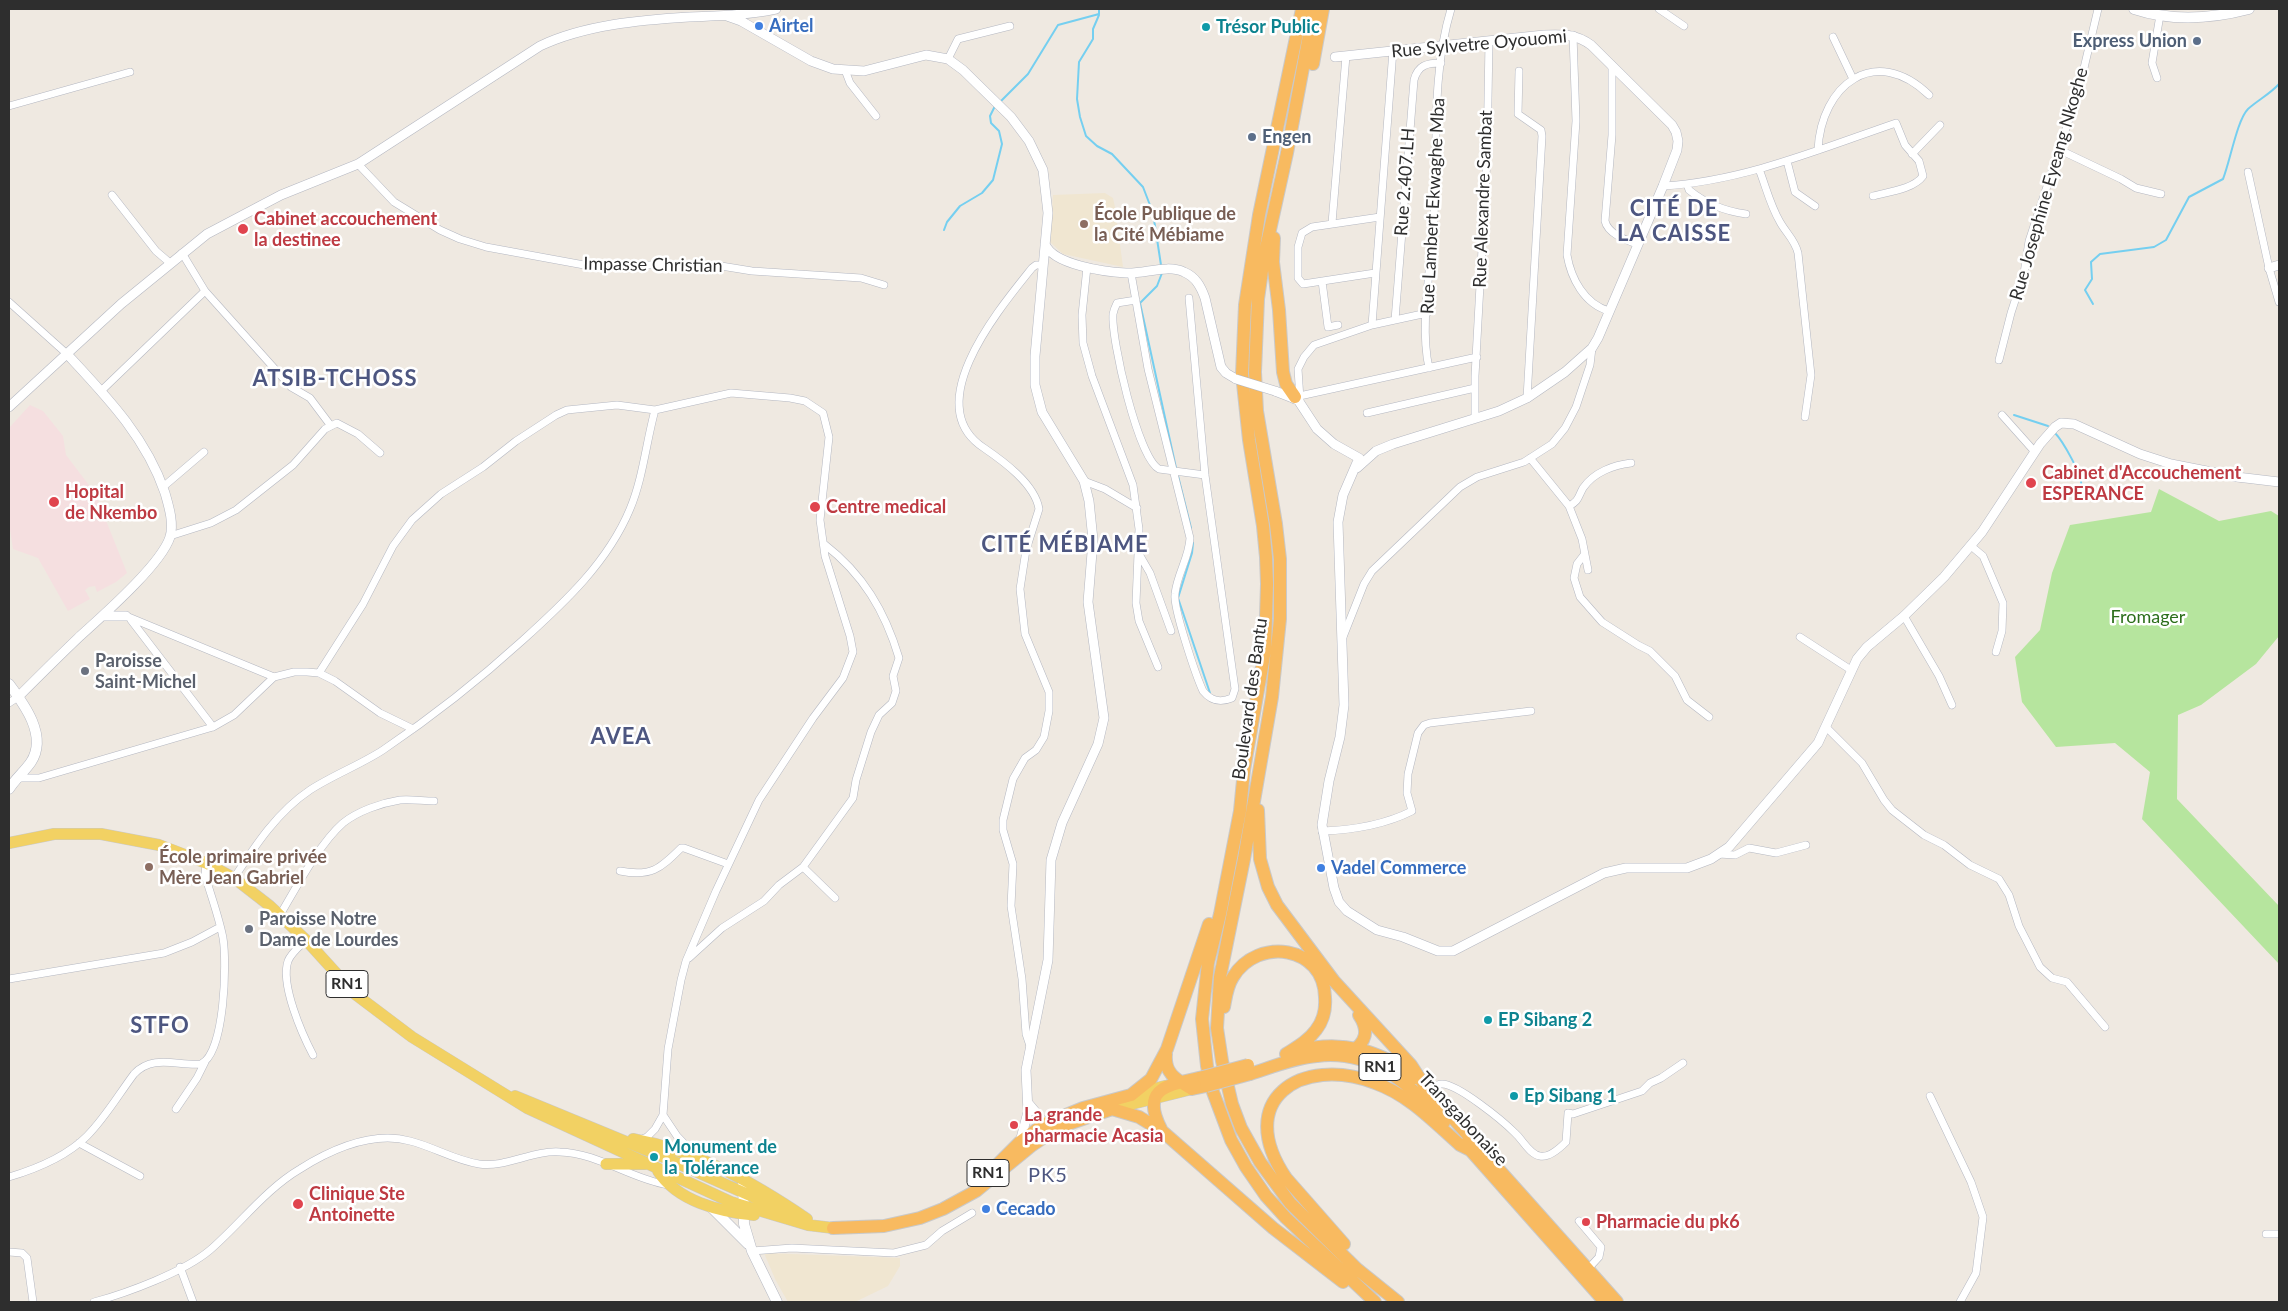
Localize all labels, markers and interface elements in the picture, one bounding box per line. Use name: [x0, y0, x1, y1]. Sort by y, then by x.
place label: Airtel: [769, 15, 813, 37]
place label: Trésor Public: [1216, 16, 1320, 38]
marker: Airtel: [753, 20, 765, 32]
marker: Trésor Public: [1200, 21, 1212, 33]
street label: Rue Sylvetre Oyouomi: [1390, 26, 1568, 62]
place label: Express Union: [2072, 30, 2187, 52]
marker: Express Union: [2191, 35, 2203, 47]
street label: Rue Josephine Eyeang Nkoghe: [2005, 65, 2093, 303]
street label: Rue Lambert Ekwaghe Mba: [1417, 97, 1449, 315]
street label: Rue Alexandre Sambat: [1469, 110, 1497, 288]
place label: Engen: [1262, 126, 1311, 148]
street label: Rue 2.407.LH: [1390, 127, 1420, 237]
marker: Engen: [1246, 131, 1258, 143]
district label: CITÉ DE LA CAISSE: [1616, 196, 1732, 248]
place label: École Publique de la Cité Mébiame: [1094, 203, 1236, 245]
place label: Cabinet accouchement la destinee: [254, 208, 437, 250]
marker: École Publique de la Cité Mébiame: [1078, 218, 1090, 230]
marker: Cabinet accouchement la destinee: [236, 222, 250, 236]
street label: Impasse Christian: [583, 253, 723, 277]
district label: ATSIB-TCHOSS: [251, 366, 419, 392]
place label: Cabinet d'Accouchement ESPERANCE: [2042, 462, 2241, 504]
marker: Cabinet d'Accouchement ESPERANCE: [2024, 476, 2038, 490]
place label: Hopital de Nkembo: [65, 481, 157, 524]
marker: Hopital de Nkembo: [47, 495, 61, 509]
place label: Centre medical: [826, 496, 946, 518]
marker: Centre medical: [808, 500, 822, 514]
district label: CITÉ MÉBIAME: [980, 532, 1150, 558]
park label: Fromager: [2111, 606, 2185, 628]
street label: Boulevard des Bantu: [1228, 617, 1272, 781]
place label: Paroisse Saint-Michel: [95, 650, 196, 692]
marker: Paroisse Saint-Michel: [79, 665, 91, 677]
district label: AVEA: [590, 724, 652, 750]
place label: École primaire privée Mère Jean Gabriel: [159, 846, 327, 889]
place label: Vadel Commerce: [1331, 857, 1466, 879]
marker: École primaire privée Mère Jean Gabriel: [143, 861, 155, 873]
marker: Vadel Commerce: [1315, 862, 1327, 874]
place label: Paroisse Notre Dame de Lourdes: [259, 908, 398, 951]
marker: Paroisse Notre Dame de Lourdes: [243, 923, 255, 935]
road number: RN1: [326, 971, 368, 998]
place label: EP Sibang 2: [1498, 1009, 1592, 1031]
district label: STFO: [130, 1013, 190, 1039]
marker: EP Sibang 2: [1482, 1014, 1494, 1026]
road number: RN1: [1359, 1054, 1401, 1080]
street label: Transgabonaise: [1414, 1067, 1512, 1171]
place label: Ep Sibang 1: [1524, 1085, 1617, 1107]
marker: Ep Sibang 1: [1508, 1090, 1520, 1102]
place label: La grande pharmacie Acasia: [1024, 1104, 1163, 1146]
marker: La grande pharmacie Acasia: [1008, 1119, 1020, 1131]
place label: Monument de la Tolérance: [664, 1136, 777, 1178]
marker: Monument de la Tolérance: [648, 1151, 660, 1163]
road number: RN1: [967, 1160, 1009, 1186]
district label: PK5: [1028, 1164, 1068, 1188]
place label: Clinique Ste Antoinette: [309, 1183, 405, 1226]
marker: Clinique Ste Antoinette: [291, 1197, 305, 1211]
place label: Cecado: [996, 1198, 1056, 1220]
marker: Cecado: [980, 1203, 992, 1215]
place label: Pharmacie du pk6: [1596, 1211, 1740, 1233]
marker: Pharmacie du pk6: [1580, 1216, 1592, 1228]

